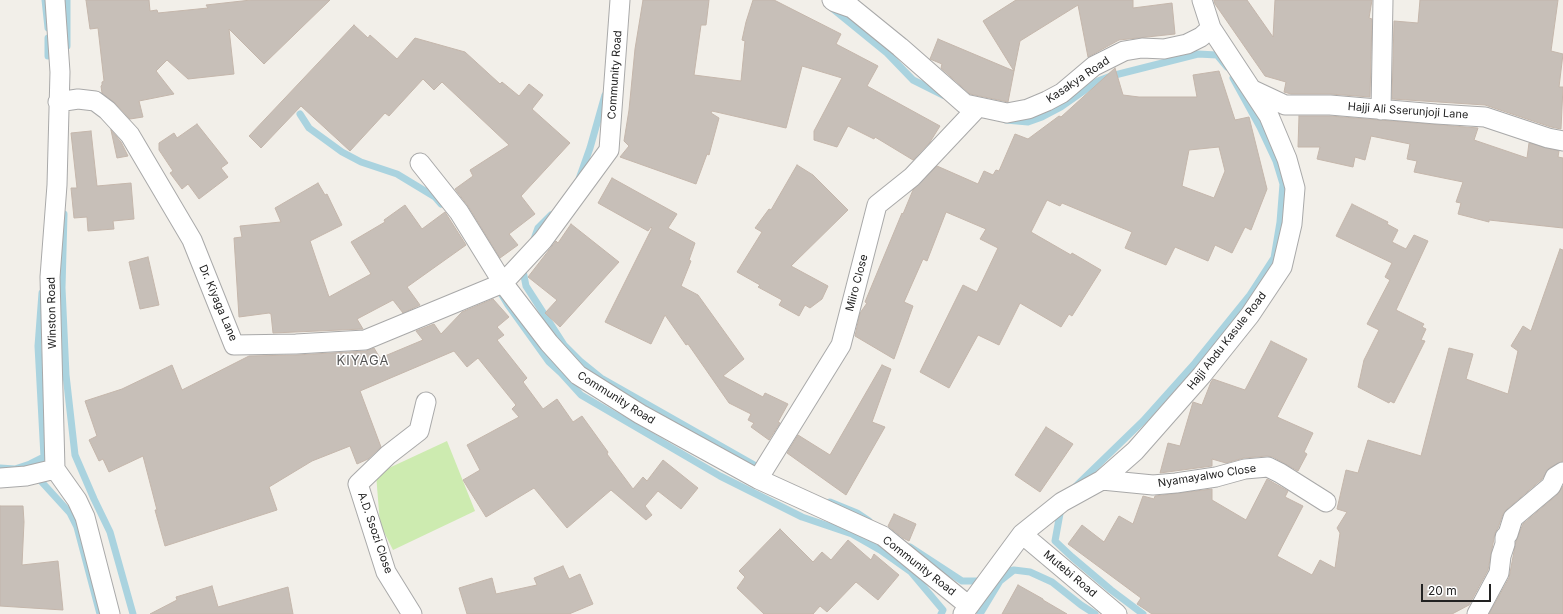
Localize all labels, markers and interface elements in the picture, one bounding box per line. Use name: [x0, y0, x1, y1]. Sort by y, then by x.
street label: Community Road: [605, 30, 625, 120]
street label: Kasakya Road: [1044, 54, 1112, 106]
street label: Hajji Ali Sserunjoji Lane: [1347, 100, 1469, 122]
street label: Miiro Close: [843, 253, 871, 313]
street label: Dr. Kiyaga Lane: [196, 263, 240, 343]
street label: Winston Road: [45, 277, 59, 349]
street label: Hajji Abdu Kasule Road: [1185, 289, 1269, 393]
district label: KIYAGA: [337, 353, 389, 369]
street label: Community Road: [575, 369, 657, 427]
street label: Nyamayalwo Close: [1157, 462, 1257, 490]
street label: A.D. Ssozi Close: [355, 491, 395, 575]
street label: Community Road: [880, 533, 958, 599]
street label: Mutebi Road: [1041, 548, 1099, 600]
scale bar: [1423, 576, 1493, 602]
text: 20 m: [1428, 583, 1457, 598]

